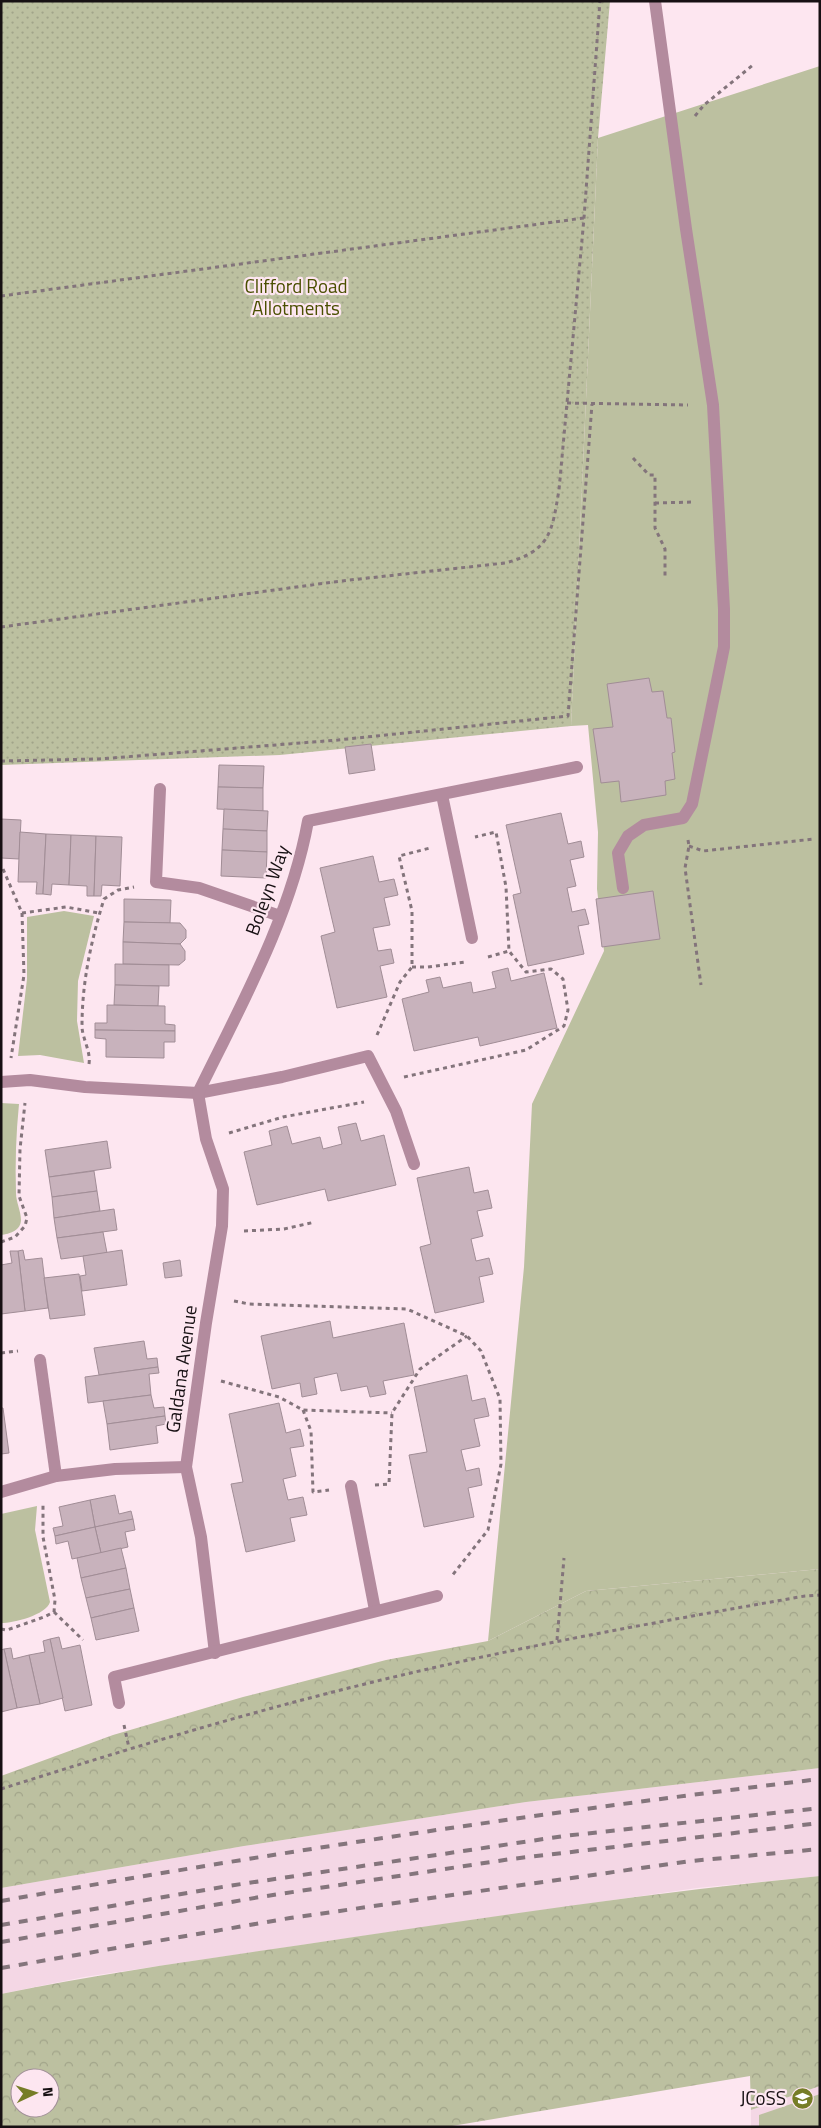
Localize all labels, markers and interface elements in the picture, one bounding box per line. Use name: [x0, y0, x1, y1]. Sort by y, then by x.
park label: Clifford Road Allotments: [244, 271, 348, 322]
street label: Boleyn Way: [237, 841, 296, 939]
street label: Galdana Avenue: [157, 1303, 204, 1435]
north arrow: [10, 2068, 60, 2118]
place label: JCoSS: [740, 2083, 786, 2112]
text: N: [38, 2086, 59, 2098]
school or university icon: JCoSS: [790, 2086, 814, 2110]

